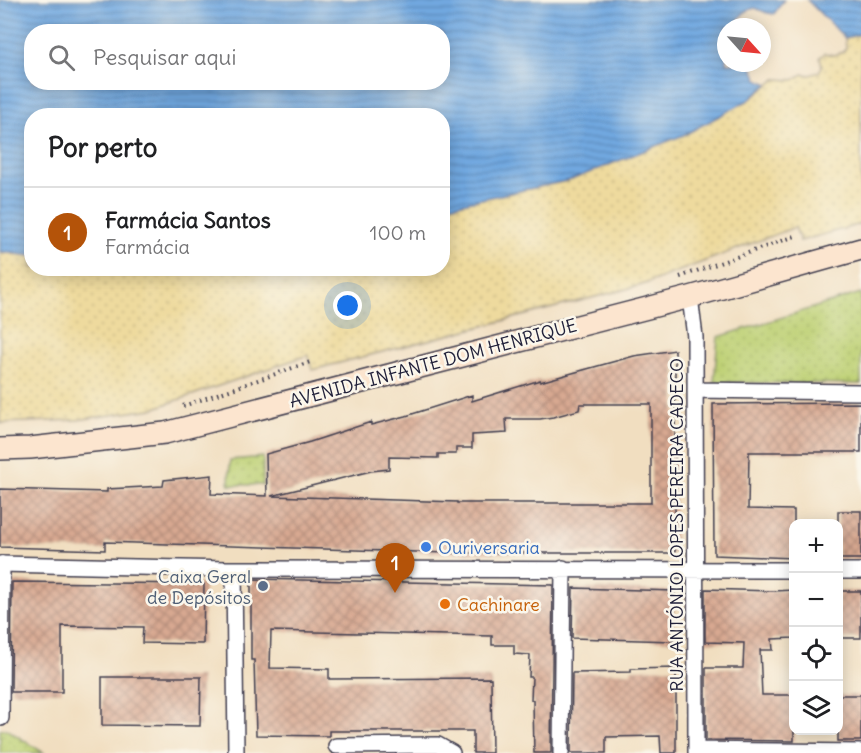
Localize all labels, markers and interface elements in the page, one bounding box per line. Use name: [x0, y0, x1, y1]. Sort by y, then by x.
north arrow: [717, 18, 771, 72]
search box: [24, 24, 450, 90]
icon: search: [45, 41, 78, 74]
text: Pesquisar aqui: [93, 43, 236, 71]
text: Por perto: [48, 131, 157, 164]
text: Farmácia Santos: [105, 206, 271, 234]
text: 1: [64, 220, 71, 245]
text: 100 m: [369, 220, 426, 245]
text: Farmácia: [105, 234, 190, 259]
your location: [333, 291, 362, 320]
street label: AVENIDA INFANTE DOM HENRIQUE: [287, 313, 579, 413]
street label: RUA ANTÓNIO LOPES PEREIRA CADECO: [665, 358, 688, 692]
map controls: [789, 519, 843, 735]
button: +: [789, 519, 843, 573]
place label: Ouriversaria: [438, 536, 540, 559]
marker: Ouriversaria: [419, 540, 433, 554]
pin: 1: [376, 544, 414, 593]
place label: Caixa Geral de Depósitos: [147, 565, 251, 609]
button: −: [789, 573, 843, 627]
marker: Caixa Geral de Depósitos: [256, 579, 270, 593]
place label: Cachinare: [457, 593, 540, 616]
marker: Cachinare: [438, 597, 452, 611]
button: locate: [789, 627, 843, 681]
button: layers: [789, 681, 843, 735]

